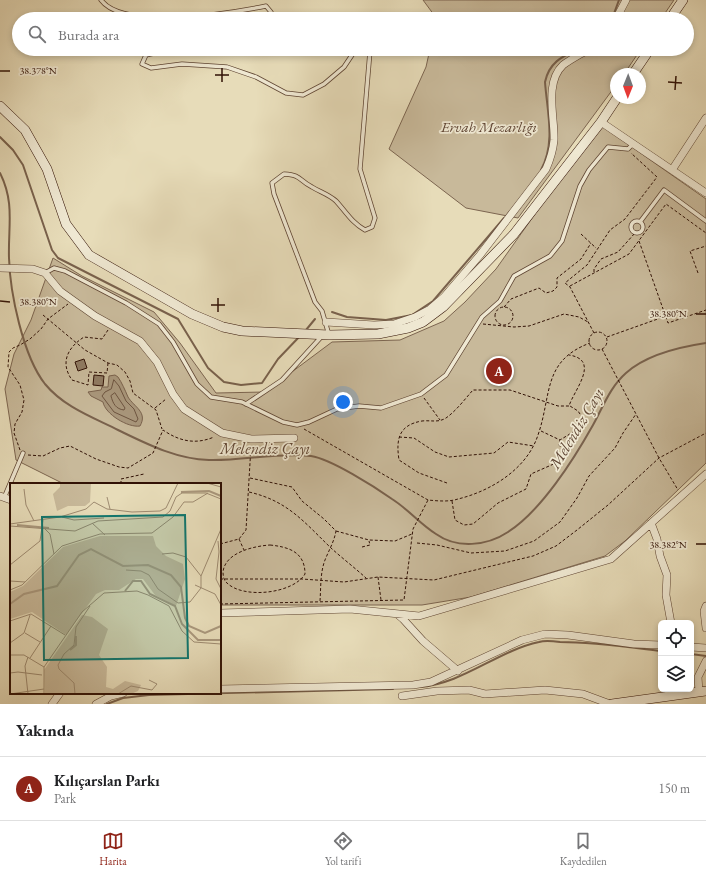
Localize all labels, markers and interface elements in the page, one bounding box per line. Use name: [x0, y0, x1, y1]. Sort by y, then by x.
search box: [12, 12, 694, 56]
icon: search: [26, 23, 48, 45]
text: Burada ara: [58, 25, 119, 44]
text: 38.378°N: [19, 64, 57, 77]
north arrow: [610, 68, 646, 104]
park label: Ervah Mezarlığı: [440, 117, 537, 136]
text: 38.380°N: [19, 295, 57, 308]
text: 38.380°N: [649, 307, 687, 320]
pin: A: [486, 356, 512, 386]
water label: Melendiz Çayı: [544, 384, 609, 473]
your location: [333, 392, 353, 412]
water label: Melendiz Çayı: [219, 438, 310, 459]
inset map: [10, 483, 221, 694]
text: 38.382°N: [649, 538, 687, 551]
map controls: [658, 620, 694, 692]
button: locate: [658, 620, 694, 656]
button: layers: [658, 656, 694, 692]
text: Yakında: [16, 719, 74, 741]
text: Kılıçarslan Parkı: [54, 771, 160, 790]
text: A: [24, 780, 34, 797]
text: 150 m: [659, 780, 690, 797]
text: Park: [54, 790, 76, 807]
tab: Harita: [99, 830, 127, 868]
tab: Yol tarifi: [325, 830, 362, 868]
tab: Kaydedilen: [560, 830, 607, 868]

